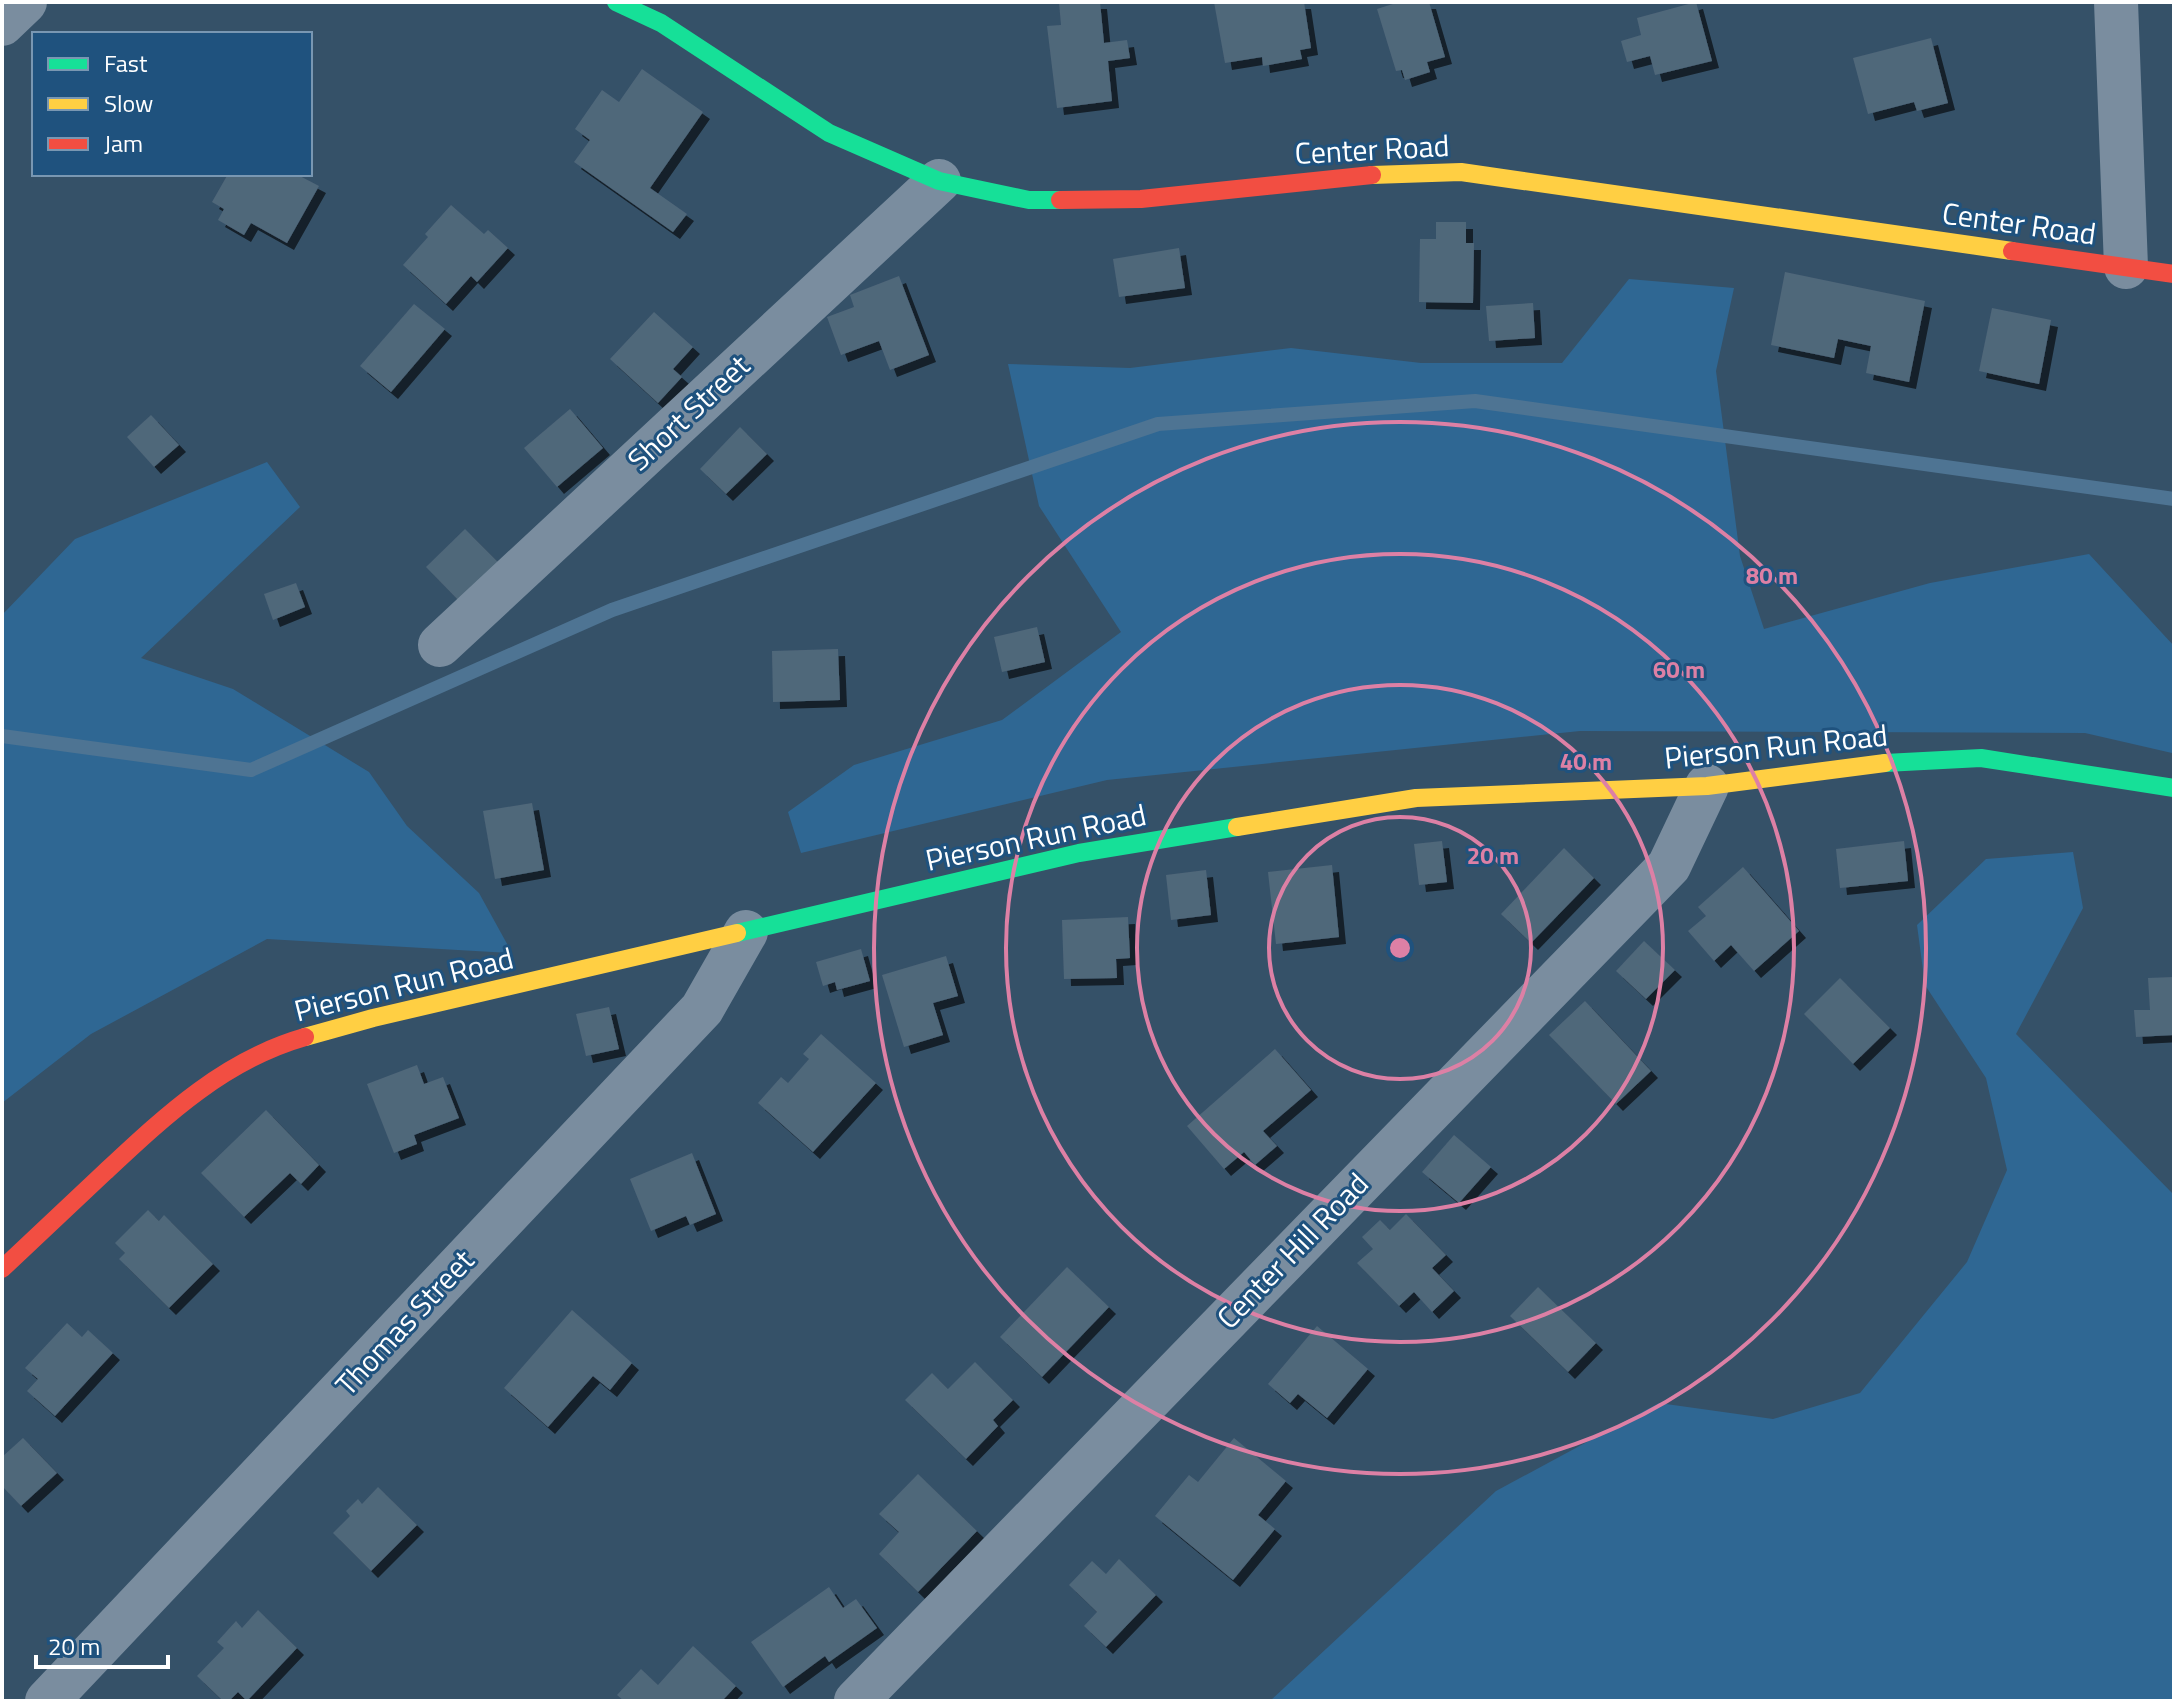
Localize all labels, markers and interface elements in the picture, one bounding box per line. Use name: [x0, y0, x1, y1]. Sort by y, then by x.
legend: [32, 32, 312, 176]
text: Fast: [104, 45, 148, 81]
text: Slow: [104, 85, 153, 121]
street label: Center Road: [1293, 122, 1450, 176]
text: Jam: [104, 125, 143, 161]
street label: Center Road: [1939, 189, 2099, 257]
street label: Short Street: [617, 343, 760, 481]
text: 80 m: [1746, 557, 1798, 593]
text: 60 m: [1653, 651, 1705, 687]
street label: Pierson Run Road: [1662, 711, 1890, 781]
text: 40 m: [1560, 743, 1612, 779]
street label: Pierson Run Road: [921, 791, 1150, 883]
text: 20 m: [1467, 837, 1519, 873]
centre of rings: [1386, 934, 1414, 962]
street label: Pierson Run Road: [289, 935, 518, 1033]
street label: Center Hill Road: [1206, 1162, 1379, 1339]
street label: Thomas Street: [324, 1238, 485, 1406]
scale bar: [36, 1619, 168, 1669]
text: 20 m: [48, 1628, 100, 1664]

